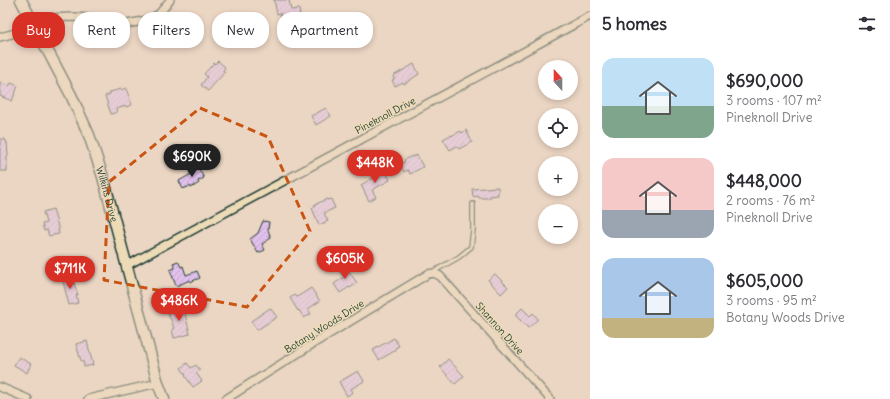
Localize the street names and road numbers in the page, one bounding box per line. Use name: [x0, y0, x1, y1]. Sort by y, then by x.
street label: Pineknoll Drive: [353, 94, 418, 137]
street label: Wilkins Drive: [93, 164, 121, 223]
street label: Botany Woods Drive: [282, 297, 366, 356]
street label: Shannon Drive: [473, 299, 527, 357]

